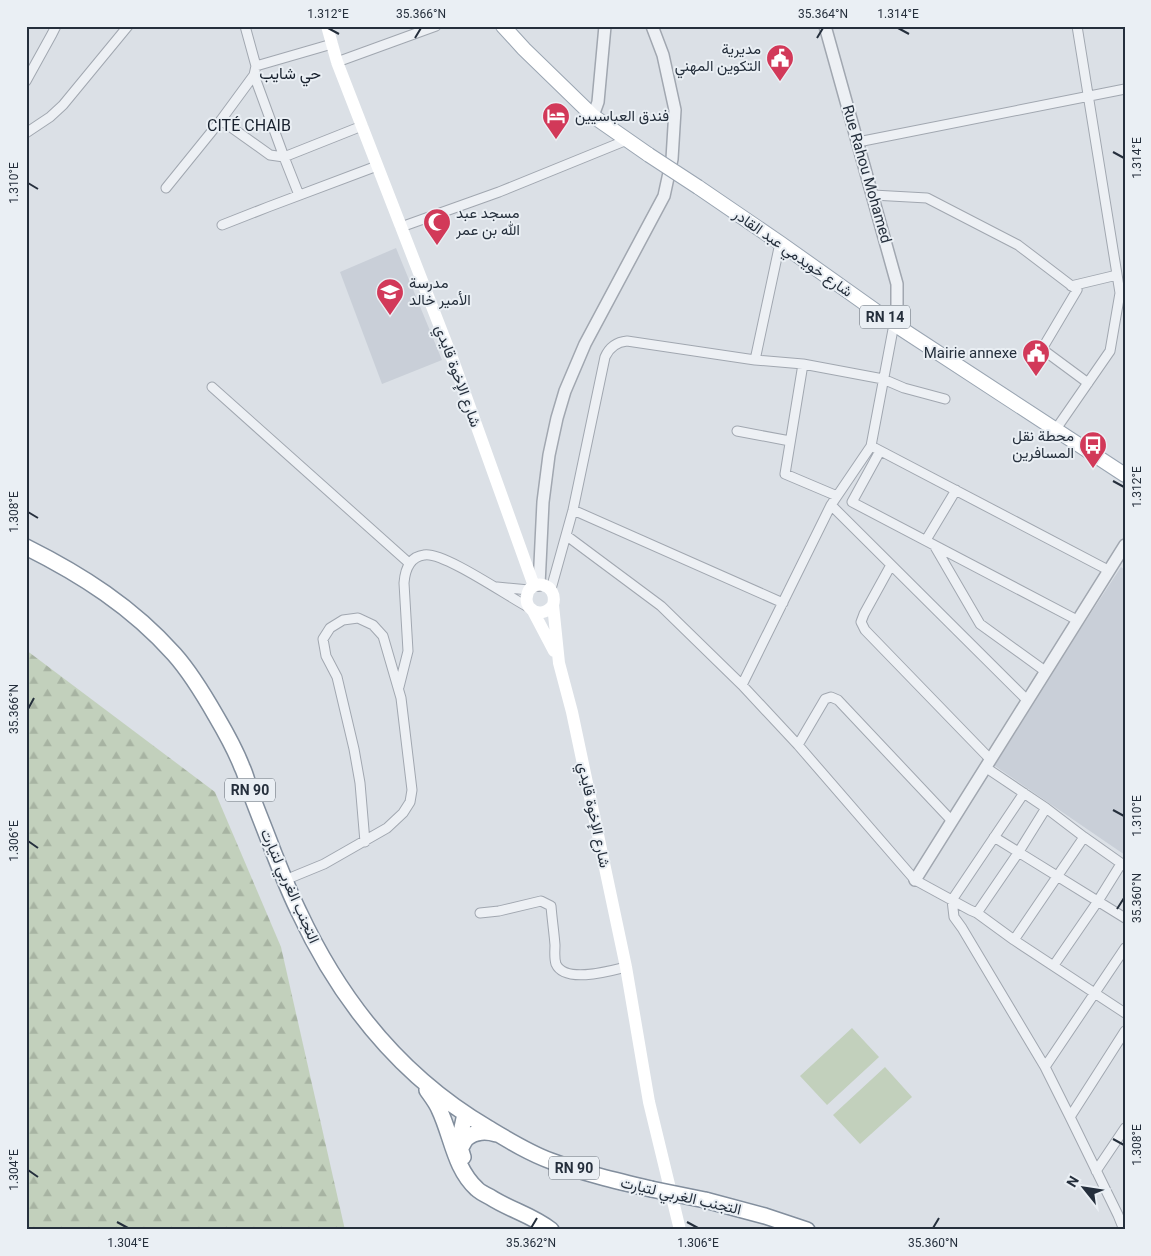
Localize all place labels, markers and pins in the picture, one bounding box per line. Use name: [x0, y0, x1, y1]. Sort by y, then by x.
place label: مديرية التكوين المهني: [675, 40, 761, 79]
public building icon: مديرية التكوين المهني: [765, 43, 795, 82]
hotel icon: فندق العباسيين: [541, 101, 571, 140]
place label: فندق العباسيين: [575, 107, 669, 126]
place label: مسجد عبد الله بن عمر: [455, 204, 520, 240]
mosque icon: مسجد عبد الله بن عمر: [422, 207, 452, 246]
place label: مدرسة الأمير خالد: [409, 274, 471, 309]
school or university icon: مدرسة الأمير خالد: [375, 277, 405, 316]
public building icon: Mairie annexe: [1021, 338, 1051, 377]
place label: Mairie annexe: [924, 344, 1017, 362]
place label: محطة نقل المسافرين: [1012, 427, 1074, 463]
bus stop icon: محطة نقل المسافرين: [1078, 430, 1108, 469]

